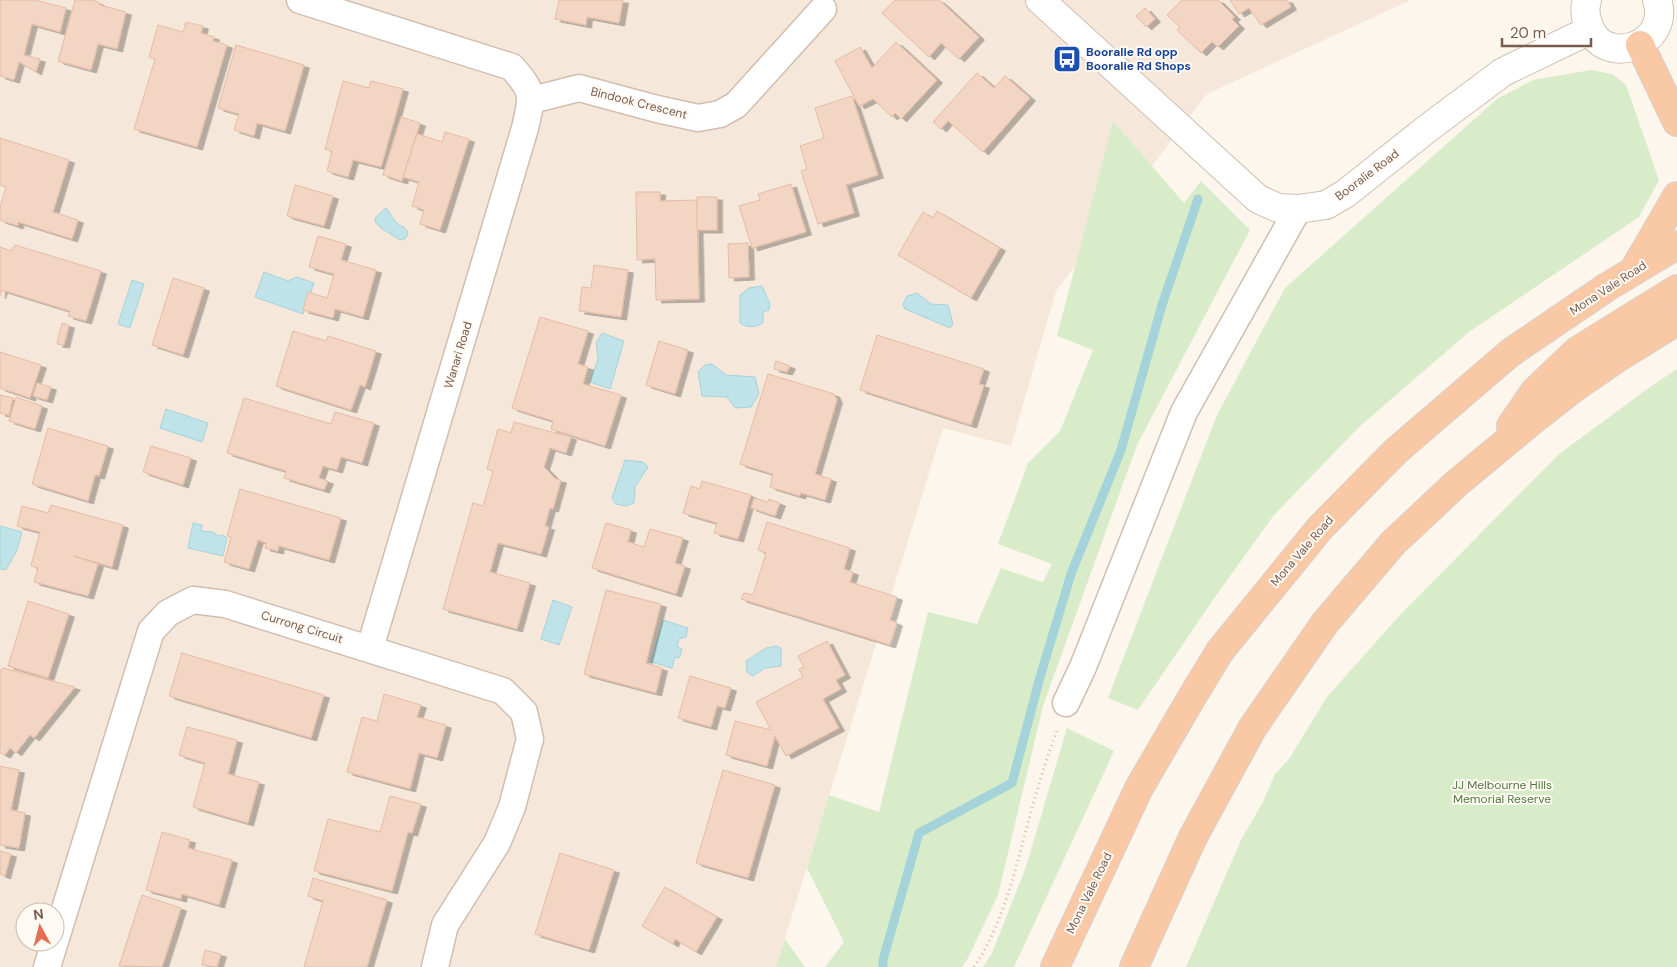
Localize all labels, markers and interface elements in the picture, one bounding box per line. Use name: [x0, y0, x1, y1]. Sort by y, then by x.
scale bar: [1502, 15, 1591, 47]
text: 20 m: [1510, 23, 1546, 43]
bus stop icon: Booralie Rd opp Booralie Rd Shops: [1052, 44, 1082, 74]
place label: Booralie Rd opp Booralie Rd Shops: [1086, 44, 1191, 74]
street label: Bindook Crescent: [589, 83, 689, 123]
street label: Booralie Road: [1332, 146, 1402, 204]
street label: Mona Vale Road: [1567, 257, 1649, 319]
street label: Wanari Road: [440, 319, 476, 391]
street label: Mona Vale Road: [1267, 512, 1337, 590]
street label: Currong Circuit: [259, 607, 345, 647]
park label: JJ Melbourne Hills Memorial Reserve: [1452, 777, 1552, 807]
street label: Mona Vale Road: [1062, 850, 1116, 936]
north arrow: [15, 902, 65, 952]
text: N: [32, 905, 45, 924]

